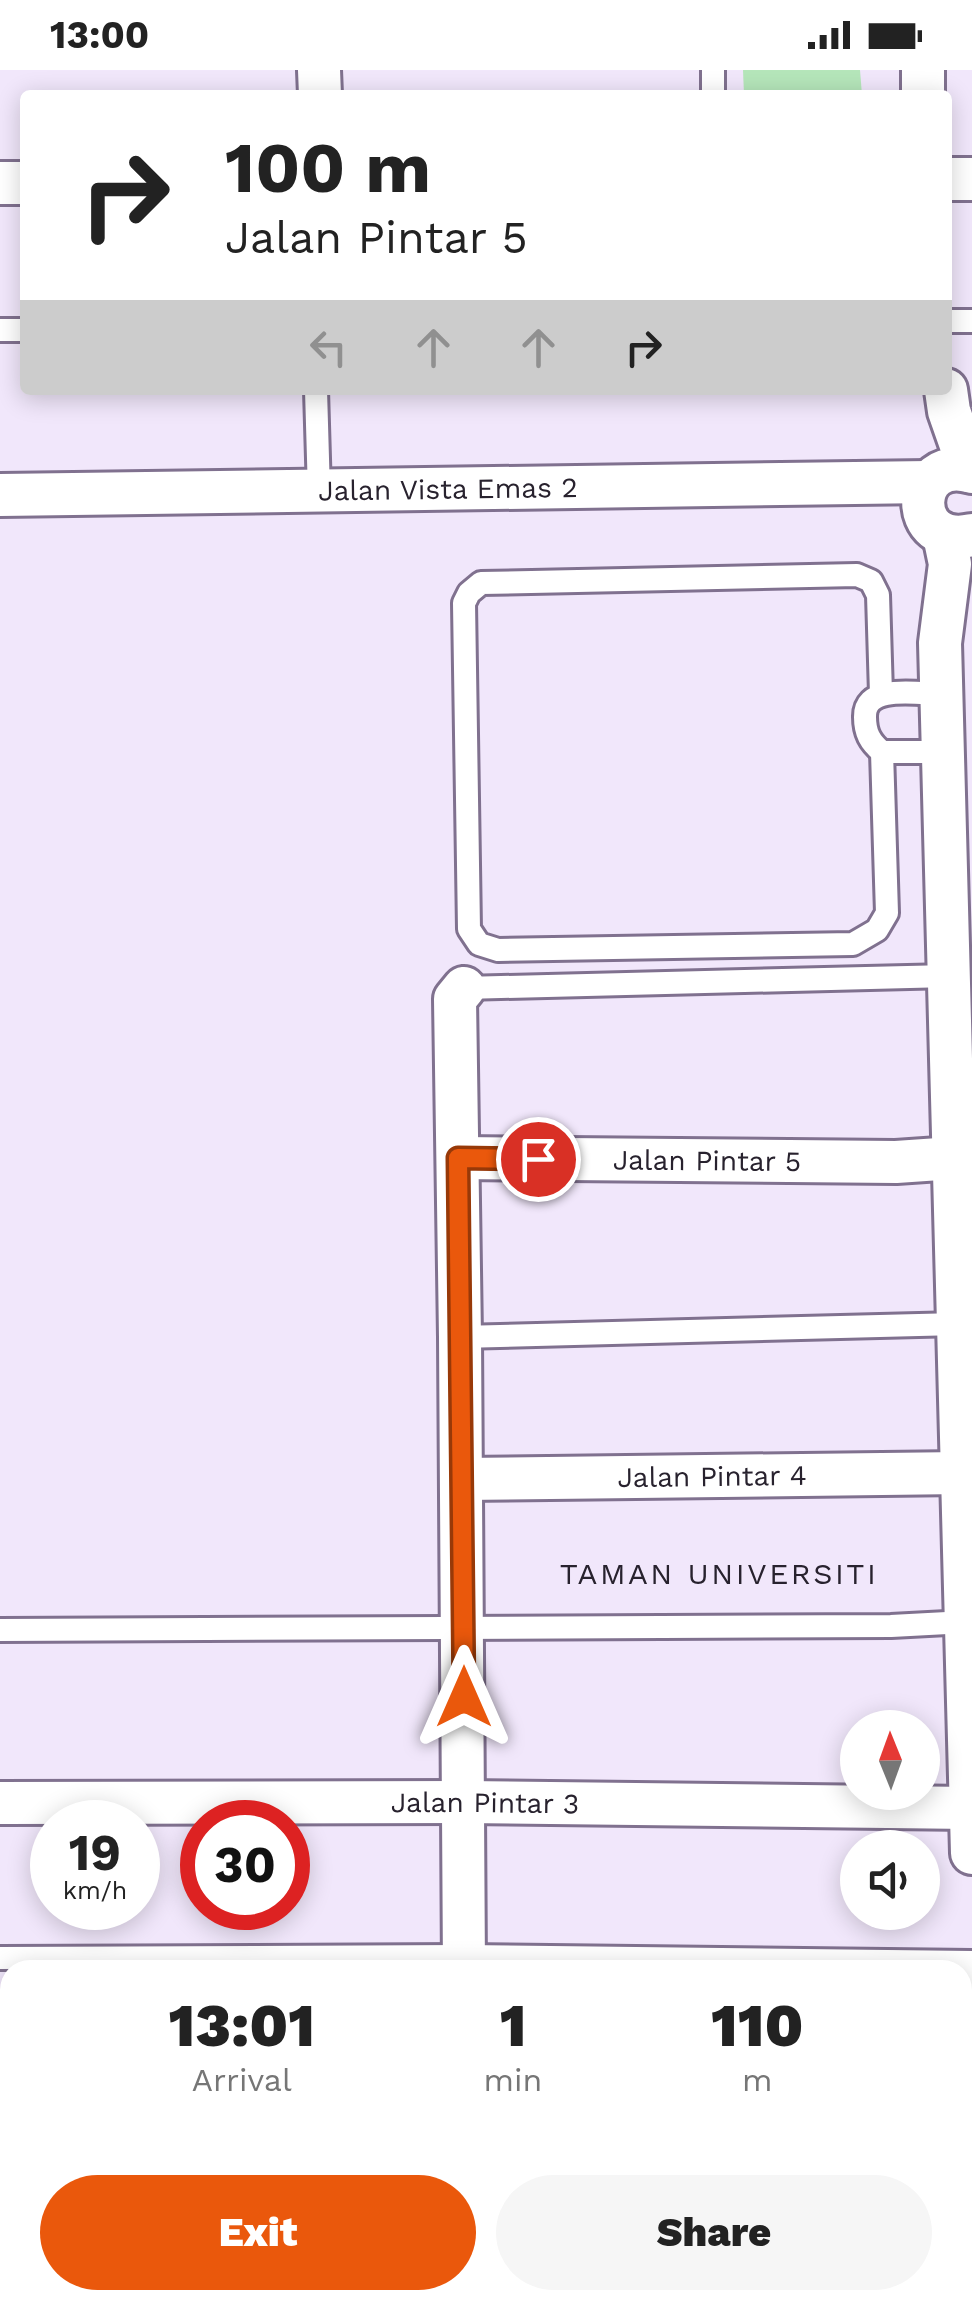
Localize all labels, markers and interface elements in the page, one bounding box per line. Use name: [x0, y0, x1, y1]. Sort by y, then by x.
text: 13:00: [50, 13, 149, 57]
text: 100 m: [225, 127, 431, 209]
icon: right: [60, 130, 190, 260]
text: Jalan Pintar 5: [225, 211, 528, 264]
icon: left: [301, 320, 356, 375]
icon: ahead: [406, 320, 461, 375]
icon: ahead: [511, 320, 566, 375]
icon: right: [616, 320, 671, 375]
street label: Jalan Vista Emas 2: [318, 471, 578, 508]
pin: [496, 1117, 581, 1202]
icon: arrive: [511, 1132, 566, 1187]
street label: Jalan Pintar 5: [613, 1143, 801, 1178]
street label: Jalan Pintar 4: [617, 1459, 807, 1494]
district label: TAMAN UNIVERSITI: [560, 1556, 878, 1591]
position arrow: [412, 1645, 516, 1749]
north arrow: [840, 1710, 940, 1810]
map controls: [840, 1710, 940, 1930]
street label: Jalan Pintar 3: [391, 1786, 579, 1820]
speed limit sign: 30: [180, 1800, 310, 1930]
text: 19: [69, 1823, 121, 1882]
button: sound: [840, 1830, 940, 1930]
text: km/h: [63, 1876, 127, 1905]
text: 13:01: [168, 1990, 315, 2061]
text: 1: [500, 1990, 526, 2061]
text: 110: [711, 1990, 804, 2061]
text: Arrival: [192, 2061, 292, 2099]
text: min: [484, 2061, 542, 2099]
text: m: [742, 2061, 772, 2099]
button: Exit: [40, 2175, 476, 2290]
button: Share: [496, 2175, 932, 2290]

